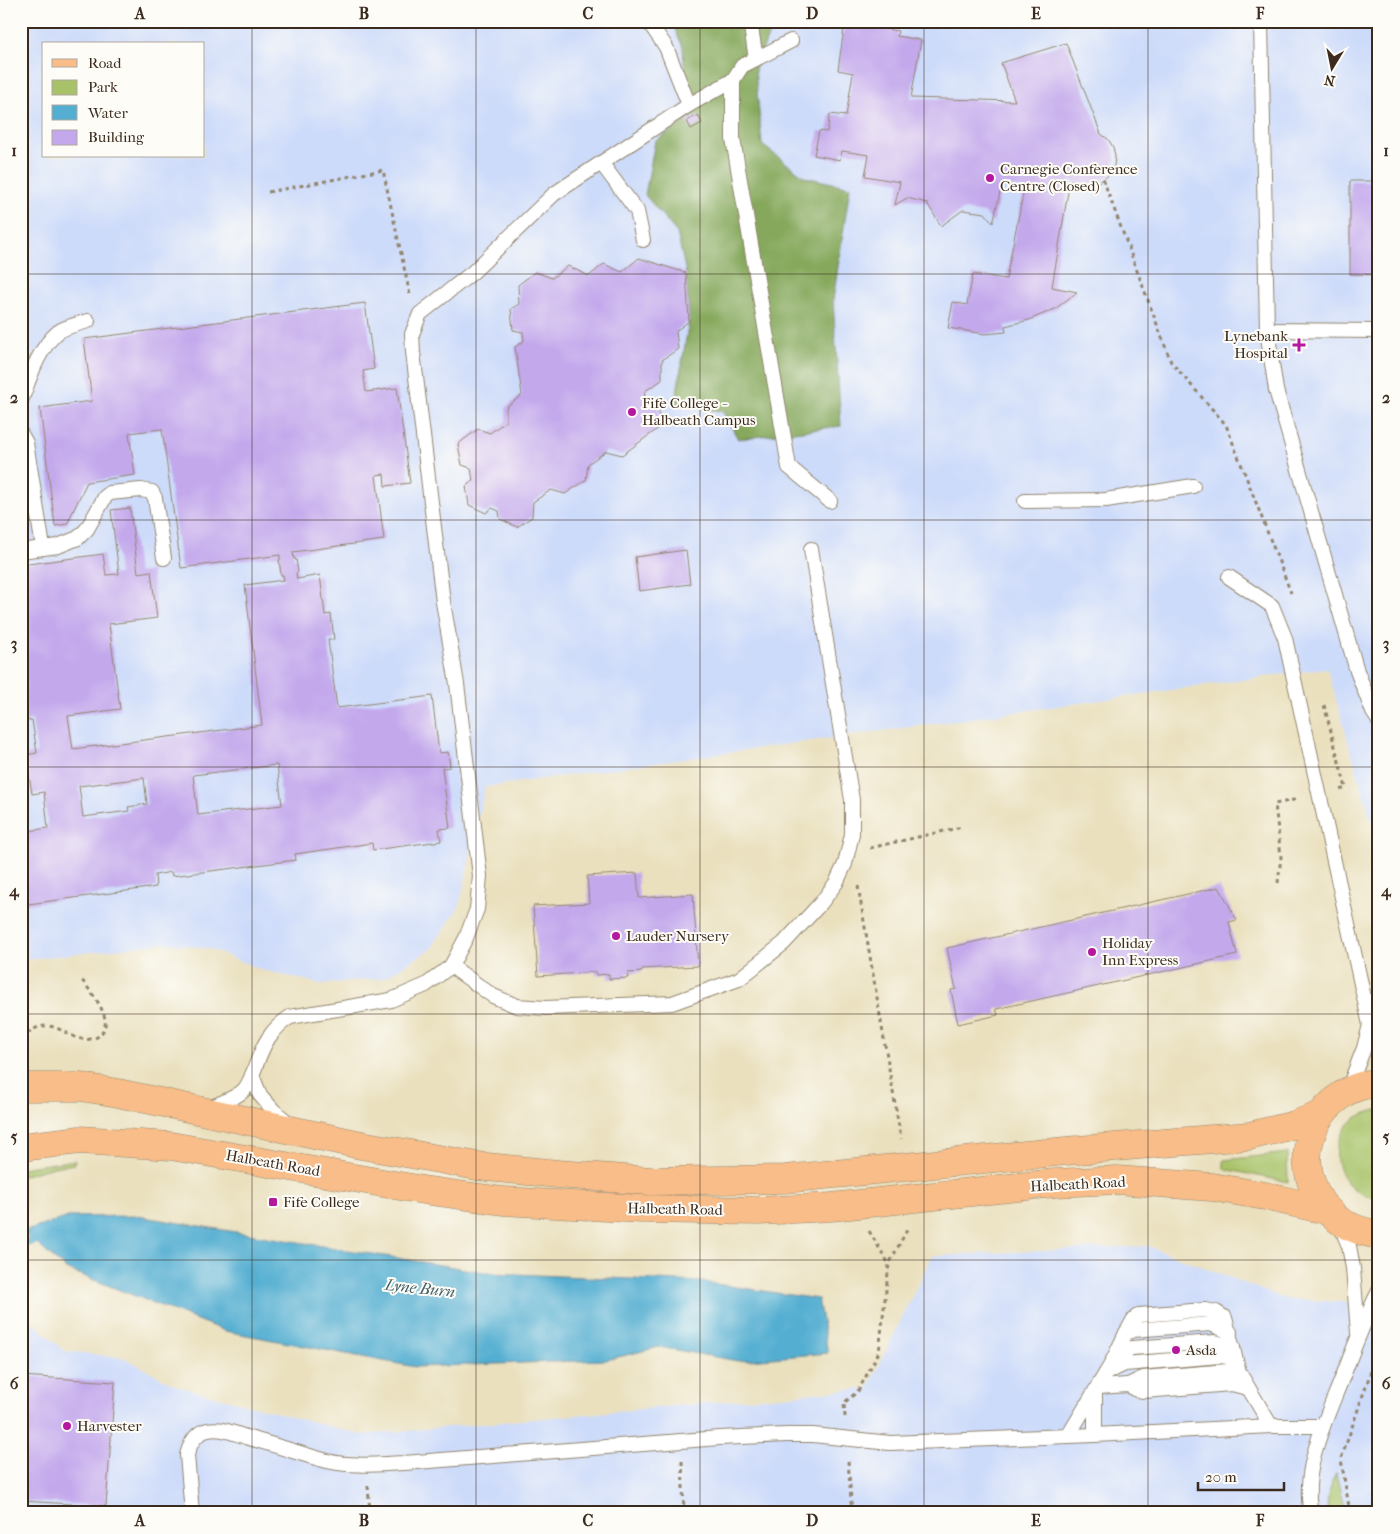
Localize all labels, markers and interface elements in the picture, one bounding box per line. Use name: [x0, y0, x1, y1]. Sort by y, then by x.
text: A: [134, 4, 146, 23]
text: B: [359, 4, 369, 23]
text: C: [583, 4, 594, 23]
text: D: [806, 4, 818, 23]
text: E: [1031, 4, 1041, 23]
text: F: [1255, 4, 1265, 23]
legend: [42, 42, 205, 158]
north arrow: [1308, 42, 1358, 92]
text: Road: [88, 54, 122, 72]
text: N: [1323, 71, 1337, 90]
text: Park: [88, 78, 118, 96]
text: Water: [87, 104, 128, 122]
text: Building: [88, 128, 145, 146]
text: 1: [11, 141, 17, 160]
text: 1: [1383, 141, 1389, 160]
place label: Carnegie Conference Centre (Closed): [1000, 160, 1138, 195]
marker: Carnegie Conference Centre (Closed): [984, 172, 996, 184]
place label: Lynebank Hospital: [1224, 327, 1288, 362]
marker: Lynebank Hospital: [1292, 338, 1306, 352]
text: 2: [10, 388, 18, 407]
text: 2: [1382, 388, 1390, 407]
place label: Fife College - Halbeath Campus: [642, 394, 756, 429]
marker: Fife College - Halbeath Campus: [626, 406, 638, 418]
text: 3: [11, 634, 17, 654]
text: 3: [1383, 634, 1389, 654]
text: 4: [8, 881, 20, 901]
text: 4: [1380, 881, 1392, 901]
place label: Lauder Nursery: [626, 927, 730, 945]
marker: Lauder Nursery: [610, 930, 622, 942]
place label: Holiday Inn Express: [1102, 934, 1179, 969]
marker: Holiday Inn Express: [1086, 946, 1098, 958]
text: 5: [11, 1127, 18, 1146]
text: 5: [1383, 1127, 1390, 1146]
street label: Halbeath Road: [224, 1146, 322, 1180]
street label: Halbeath Road: [1030, 1172, 1127, 1195]
place label: Fife College: [283, 1193, 360, 1211]
marker: Fife College: [267, 1196, 279, 1208]
street label: Halbeath Road: [627, 1199, 724, 1219]
water label: Lyne Burn: [383, 1275, 456, 1301]
place label: Asda: [1185, 1341, 1217, 1359]
marker: Asda: [1170, 1344, 1182, 1356]
text: 6: [10, 1374, 19, 1393]
text: 6: [1382, 1374, 1391, 1393]
place label: Harvester: [77, 1417, 142, 1435]
marker: Harvester: [61, 1420, 73, 1432]
scale bar: [1198, 1459, 1284, 1491]
text: 20 m: [1205, 1468, 1237, 1486]
text: A: [134, 1511, 146, 1530]
text: B: [359, 1511, 369, 1530]
text: C: [583, 1511, 594, 1530]
text: D: [806, 1511, 818, 1530]
text: E: [1031, 1511, 1041, 1530]
text: F: [1255, 1511, 1265, 1530]

